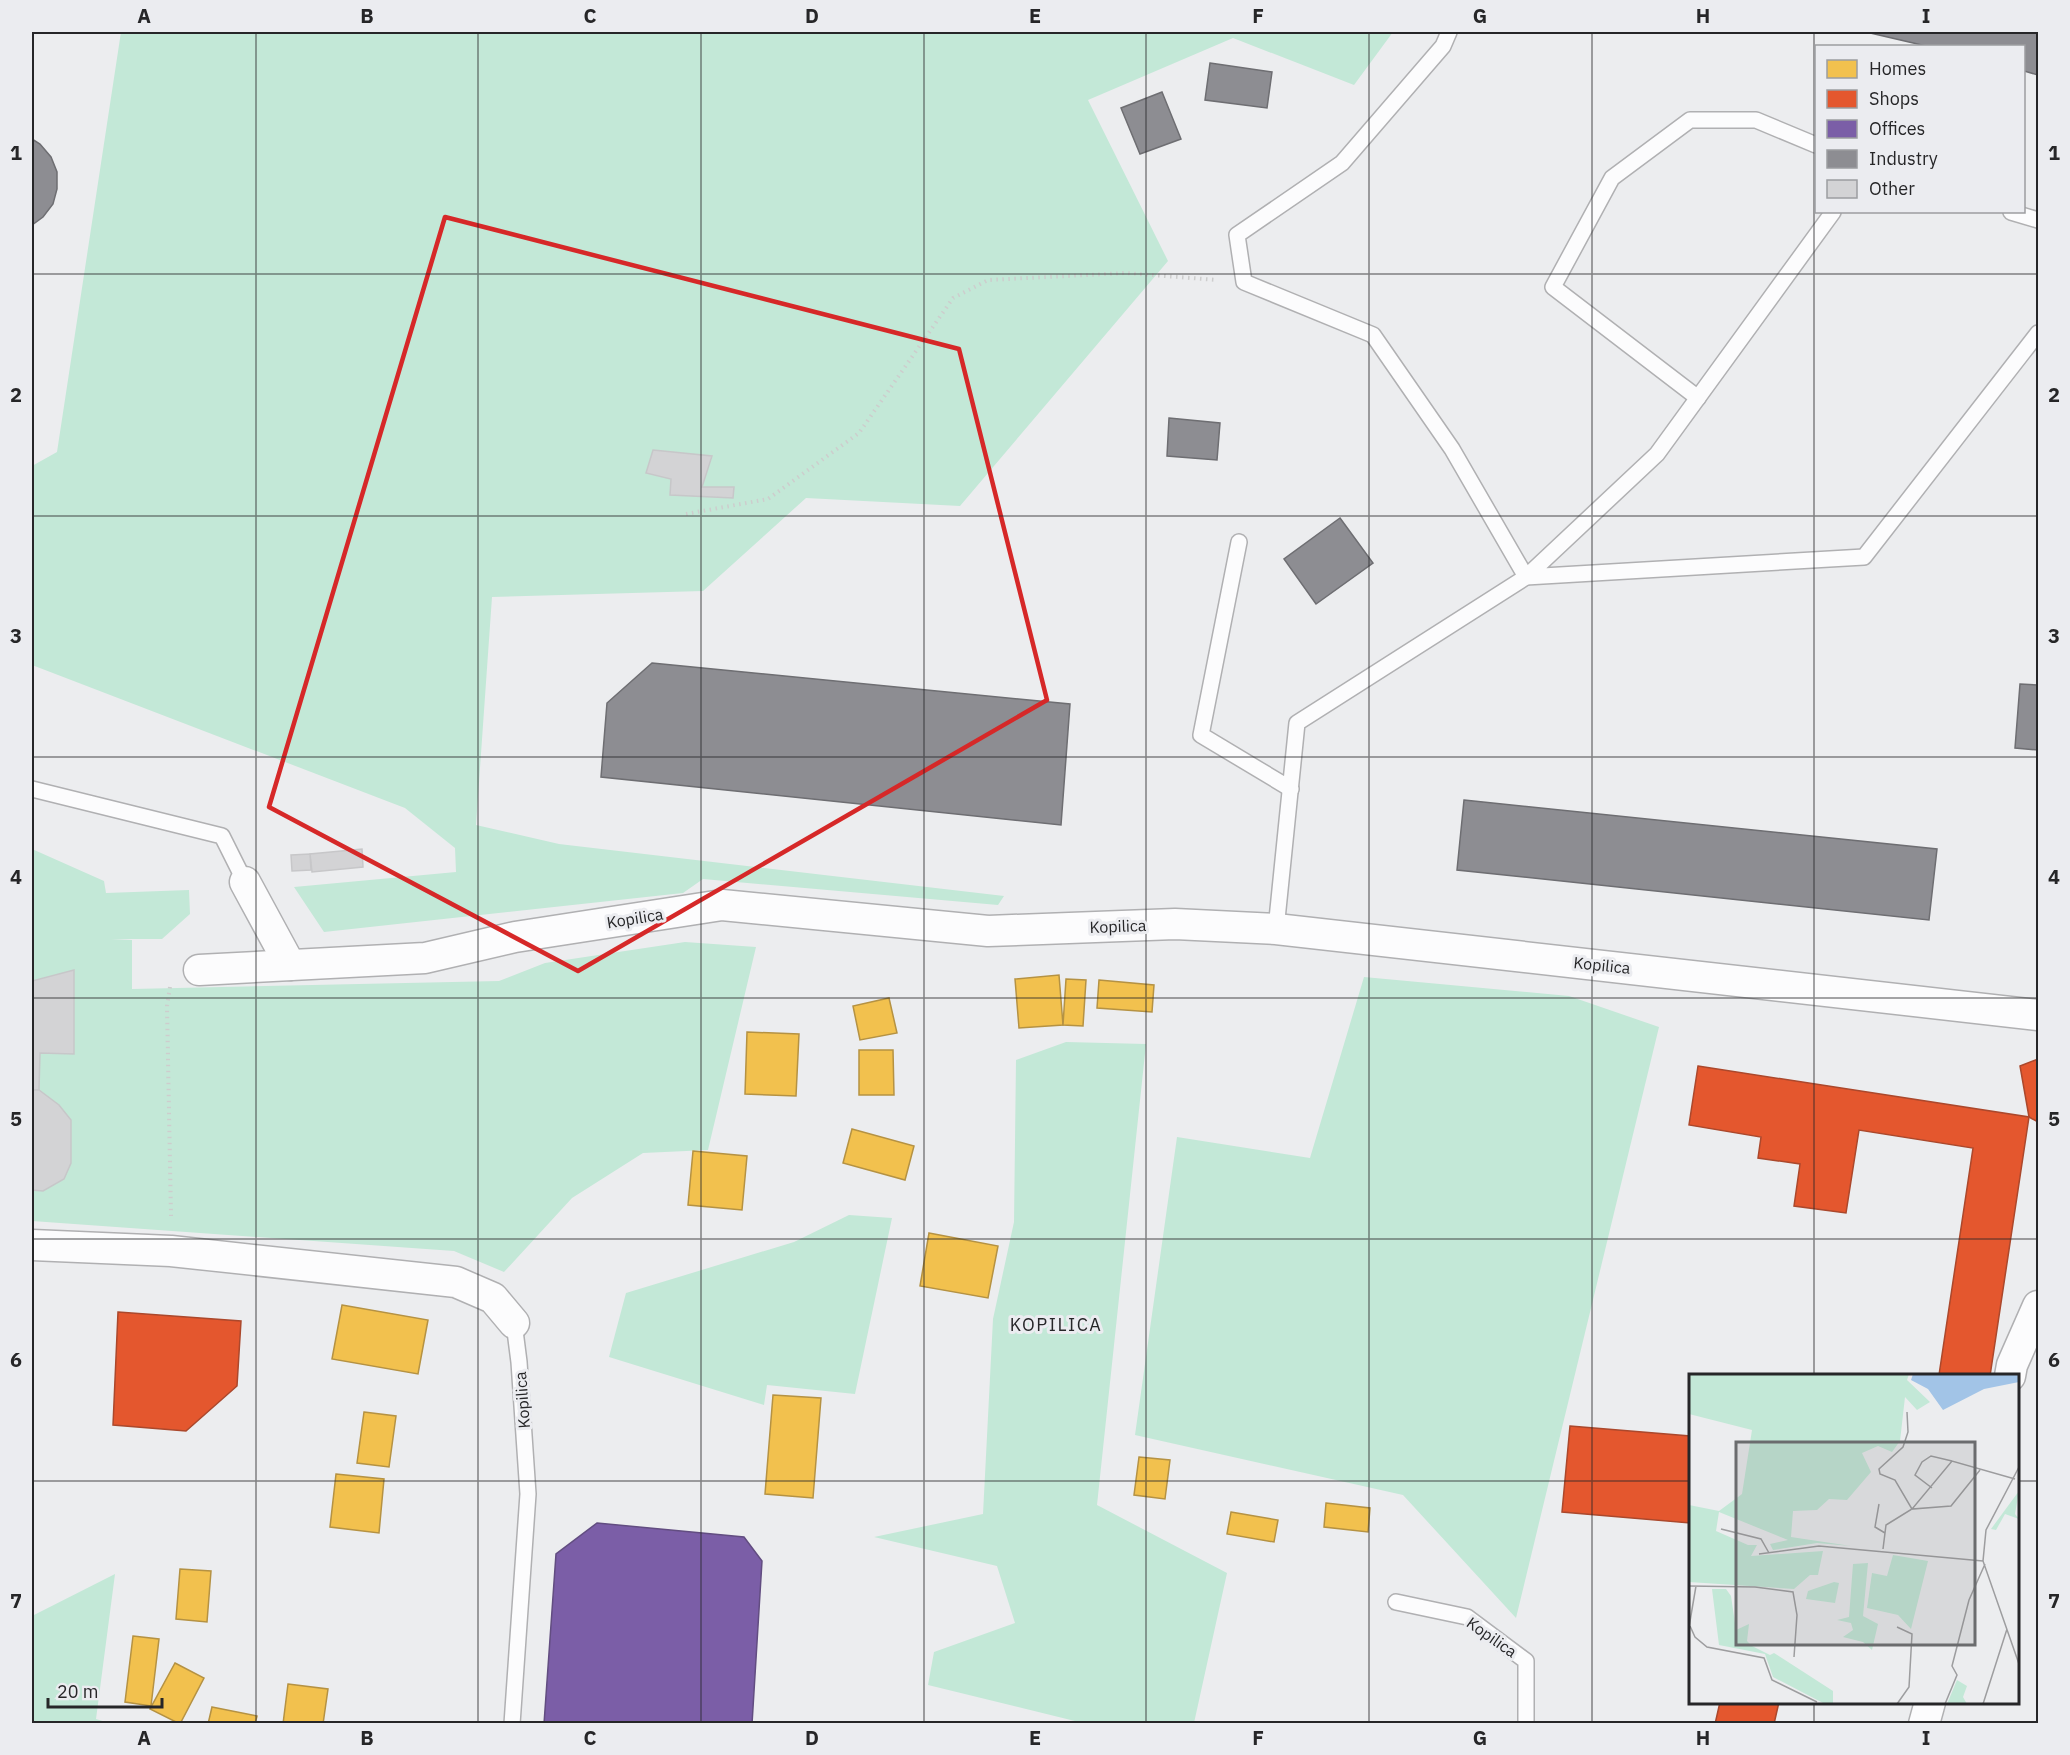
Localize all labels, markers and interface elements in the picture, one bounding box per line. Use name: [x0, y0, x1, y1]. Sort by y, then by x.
text: A: [137, 2, 151, 29]
text: B: [360, 2, 374, 29]
text: C: [583, 2, 597, 29]
text: D: [805, 2, 819, 29]
text: E: [1029, 2, 1041, 29]
text: F: [1252, 2, 1264, 29]
text: G: [1473, 2, 1487, 29]
text: H: [1696, 2, 1710, 29]
text: I: [1922, 2, 1930, 29]
legend: [1815, 45, 2025, 213]
text: Homes: [1869, 57, 1926, 80]
text: Shops: [1869, 87, 1919, 110]
text: Offices: [1869, 117, 1925, 140]
text: 1: [10, 139, 22, 166]
text: 1: [2048, 139, 2060, 166]
text: Industry: [1869, 147, 1938, 170]
text: Other: [1869, 177, 1915, 200]
text: 2: [10, 381, 22, 408]
text: 2: [2048, 381, 2060, 408]
text: 3: [10, 622, 22, 649]
text: 3: [2048, 622, 2060, 649]
text: 4: [10, 863, 22, 890]
text: 4: [2048, 863, 2060, 890]
street label: Kopilica: [605, 904, 665, 932]
street label: Kopilica: [1089, 915, 1147, 937]
street label: Kopilica: [1573, 952, 1632, 978]
text: 5: [10, 1105, 22, 1132]
text: 5: [2048, 1105, 2060, 1132]
district label: KOPILICA: [1010, 1313, 1102, 1336]
text: 6: [10, 1346, 22, 1373]
text: 6: [2048, 1346, 2060, 1373]
street label: Kopilica: [510, 1370, 534, 1429]
inset map: [1689, 1374, 2019, 1704]
text: 7: [10, 1587, 22, 1614]
text: 7: [2048, 1587, 2060, 1614]
street label: Kopilica: [1463, 1612, 1521, 1662]
scale bar: [48, 1671, 162, 1709]
text: 20 m: [57, 1680, 99, 1703]
text: A: [137, 1724, 151, 1751]
text: B: [360, 1724, 374, 1751]
text: C: [583, 1724, 597, 1751]
text: D: [805, 1724, 819, 1751]
text: E: [1029, 1724, 1041, 1751]
text: F: [1252, 1724, 1264, 1751]
text: G: [1473, 1724, 1487, 1751]
text: H: [1696, 1724, 1710, 1751]
text: I: [1922, 1724, 1930, 1751]

